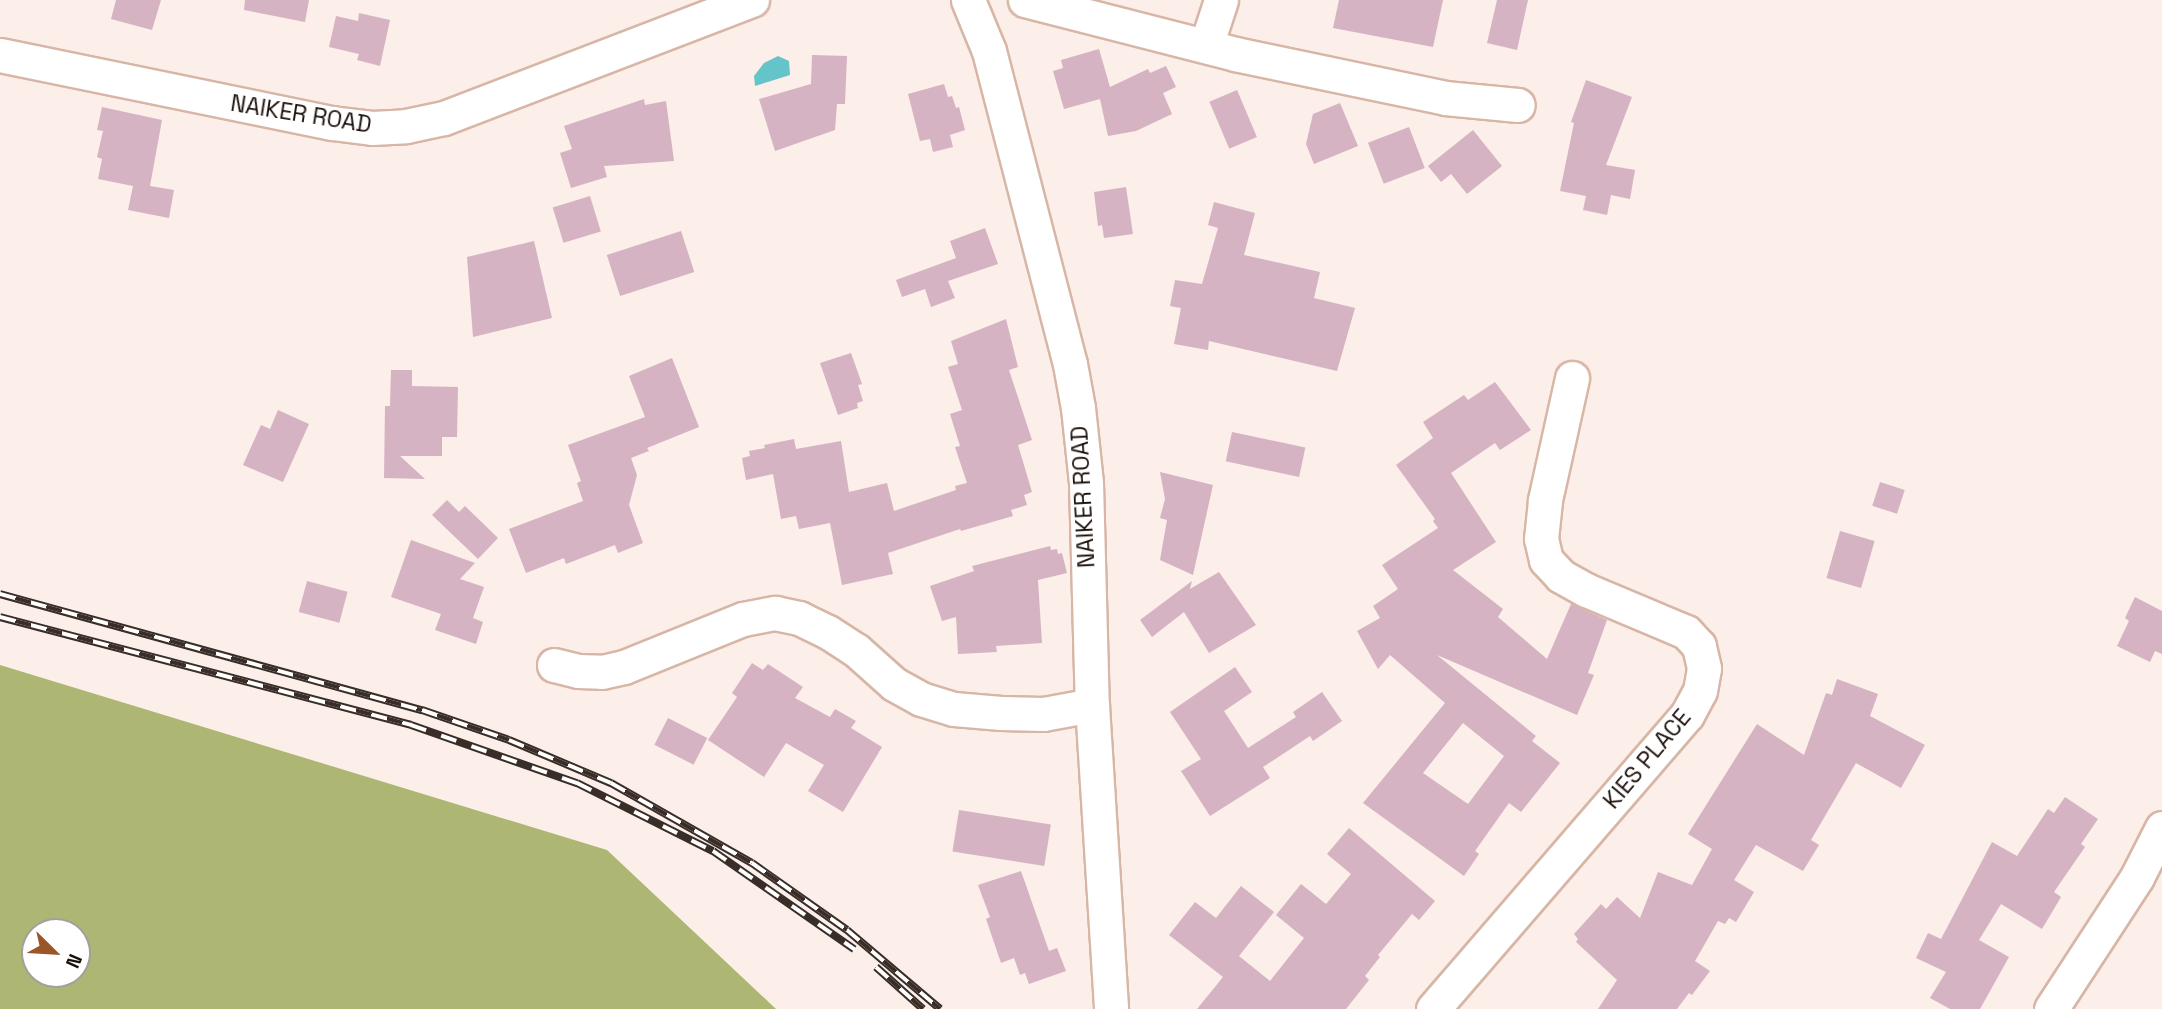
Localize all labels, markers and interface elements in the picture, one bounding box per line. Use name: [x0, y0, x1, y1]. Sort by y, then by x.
street label: NAIKER ROAD: [229, 89, 373, 139]
street label: NAIKER ROAD: [1065, 425, 1101, 569]
street label: KIES PLACE: [1598, 704, 1696, 814]
north arrow: [21, 918, 91, 988]
text: N: [60, 950, 88, 972]

